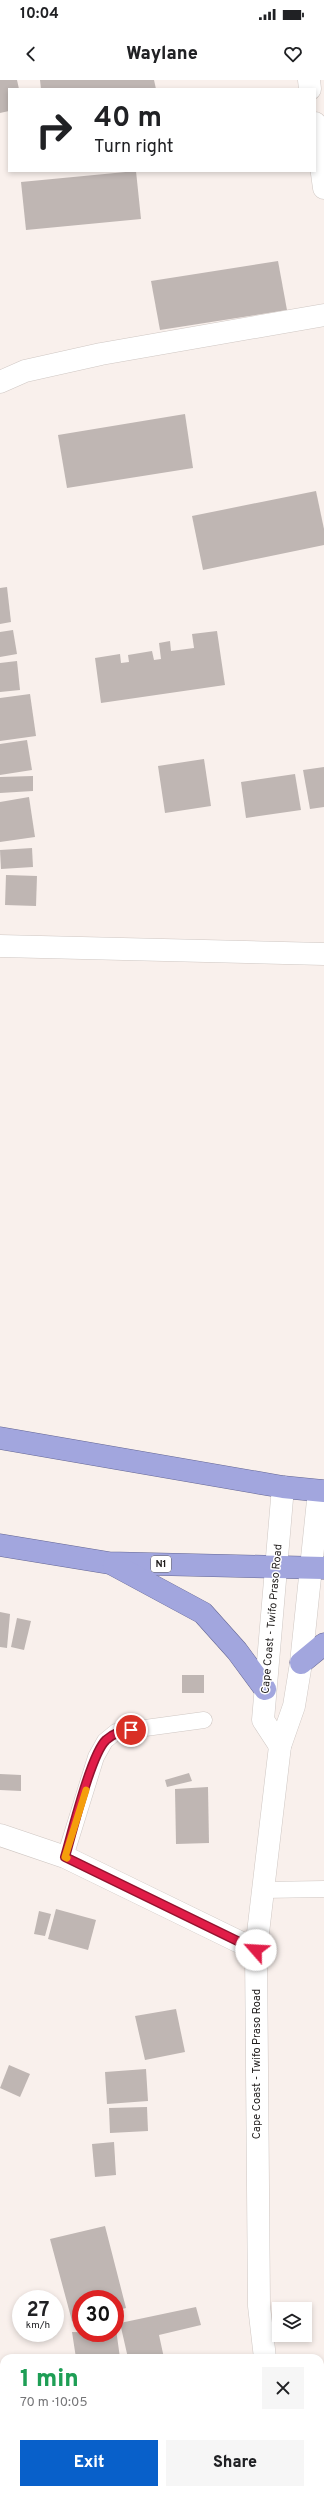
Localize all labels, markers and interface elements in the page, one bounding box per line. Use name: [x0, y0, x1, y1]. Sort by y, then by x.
text: 10:04: [20, 5, 59, 24]
icon: back: [20, 43, 42, 65]
text: Waylane: [126, 43, 198, 66]
icon: heart: [282, 43, 304, 65]
text: 40 m: [94, 101, 162, 137]
icon: right: [28, 104, 80, 156]
text: Turn right: [94, 136, 174, 159]
street label: Cape Coast - Twifo Praso Road: [258, 1544, 286, 1694]
road number: N1: [151, 1556, 171, 1572]
pin: [114, 1713, 148, 1747]
icon: arrive: [120, 1719, 142, 1741]
position arrow: [235, 1929, 277, 1971]
street label: Cape Coast - Twifo Praso Road: [250, 1989, 264, 2139]
speed limit sign: 30: [72, 2290, 124, 2342]
text: 27: [27, 2298, 49, 2324]
map controls: [272, 2302, 312, 2342]
button: layers: [272, 2302, 312, 2342]
text: km/h: [26, 2319, 50, 2332]
text: 1 min: [20, 2365, 79, 2395]
button: close: [262, 2367, 304, 2409]
text: 70 m · 10:05: [20, 2395, 87, 2411]
button: Exit: [20, 2440, 158, 2486]
button: Share: [166, 2440, 304, 2486]

